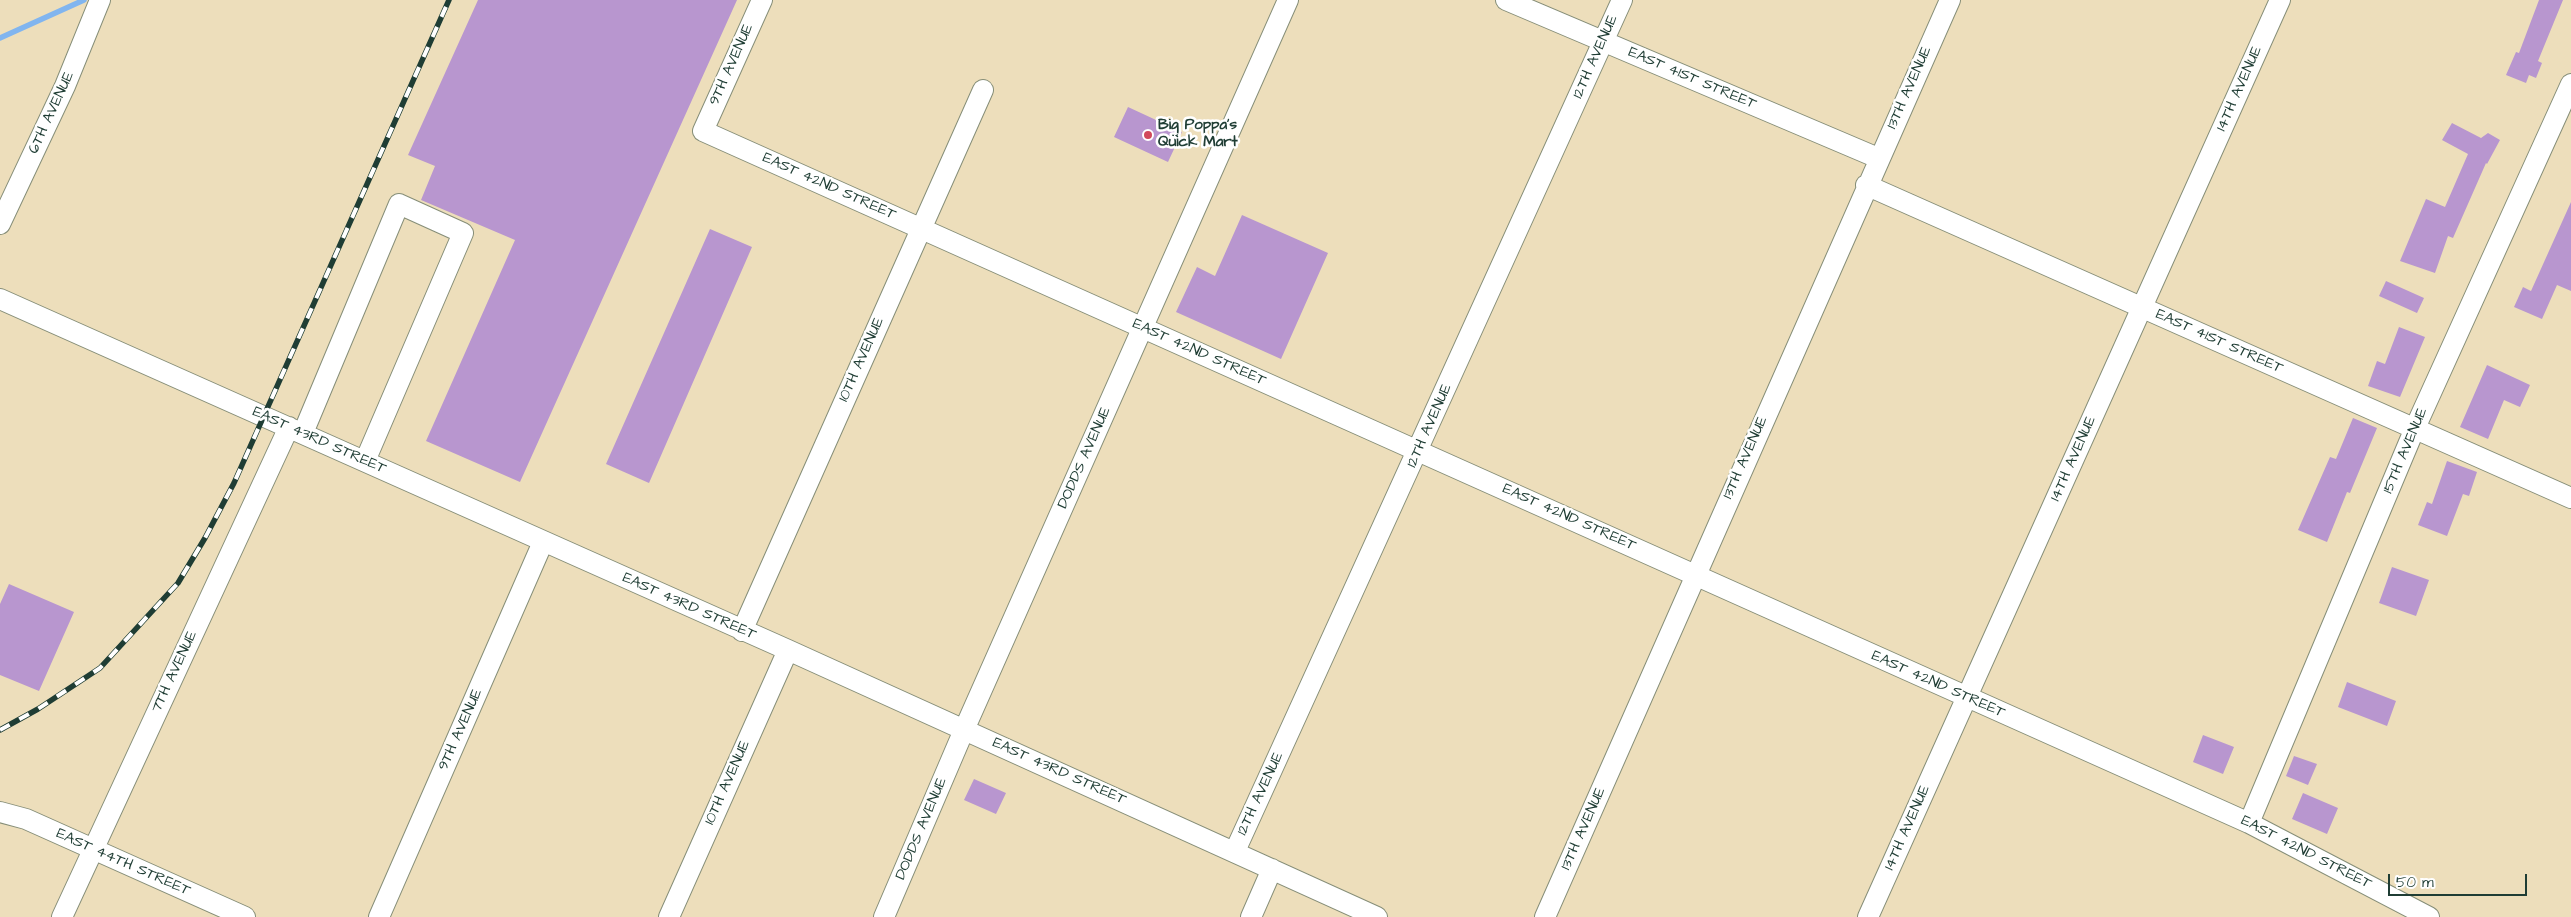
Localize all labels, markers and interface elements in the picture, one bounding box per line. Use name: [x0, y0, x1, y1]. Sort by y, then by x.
street label: 12TH AVENUE: [1570, 12, 1622, 102]
street label: 9TH AVENUE: [706, 21, 758, 109]
street label: EAST 41ST STREET: [1625, 44, 1759, 114]
street label: 13TH AVENUE: [1884, 44, 1936, 132]
street label: 14TH AVENUE: [2213, 44, 2267, 134]
street label: 6TH AVENUE: [25, 69, 79, 157]
place label: Big Poppa's Quick Mart: [1158, 117, 1238, 152]
marker: Big Poppa's Quick Mart: [1142, 129, 1154, 141]
street label: EAST 42ND STREET: [759, 149, 899, 225]
street label: EAST 41ST STREET: [2153, 306, 2285, 378]
street label: 10TH AVENUE: [835, 315, 889, 405]
street label: EAST 42ND STREET: [1129, 315, 1269, 391]
street label: 12TH AVENUE: [1404, 381, 1456, 471]
street label: EAST 43RD STREET: [249, 403, 389, 479]
street label: DODDS AVENUE: [1055, 404, 1115, 512]
street label: 15TH AVENUE: [2380, 405, 2432, 497]
street label: 13TH AVENUE: [1720, 414, 1772, 502]
street label: 14TH AVENUE: [2047, 414, 2101, 504]
street label: EAST 42ND STREET: [1499, 480, 1639, 556]
street label: EAST 43RD STREET: [619, 569, 759, 645]
street label: 7TH AVENUE: [148, 628, 202, 716]
street label: EAST 42ND STREET: [1868, 647, 2008, 723]
street label: 9TH AVENUE: [435, 686, 487, 774]
street label: EAST 43RD STREET: [989, 734, 1129, 810]
street label: 10TH AVENUE: [701, 738, 755, 828]
street label: 12TH AVENUE: [1234, 750, 1288, 838]
street label: DODDS AVENUE: [892, 775, 952, 883]
street label: 14TH AVENUE: [1881, 783, 1935, 873]
street label: 13TH AVENUE: [1558, 785, 1610, 873]
street label: EAST 42ND STREET: [2238, 812, 2374, 894]
street label: EAST 44TH STREET: [53, 825, 193, 901]
scale bar: [2391, 864, 2530, 896]
text: 50 m: [2396, 872, 2434, 893]

